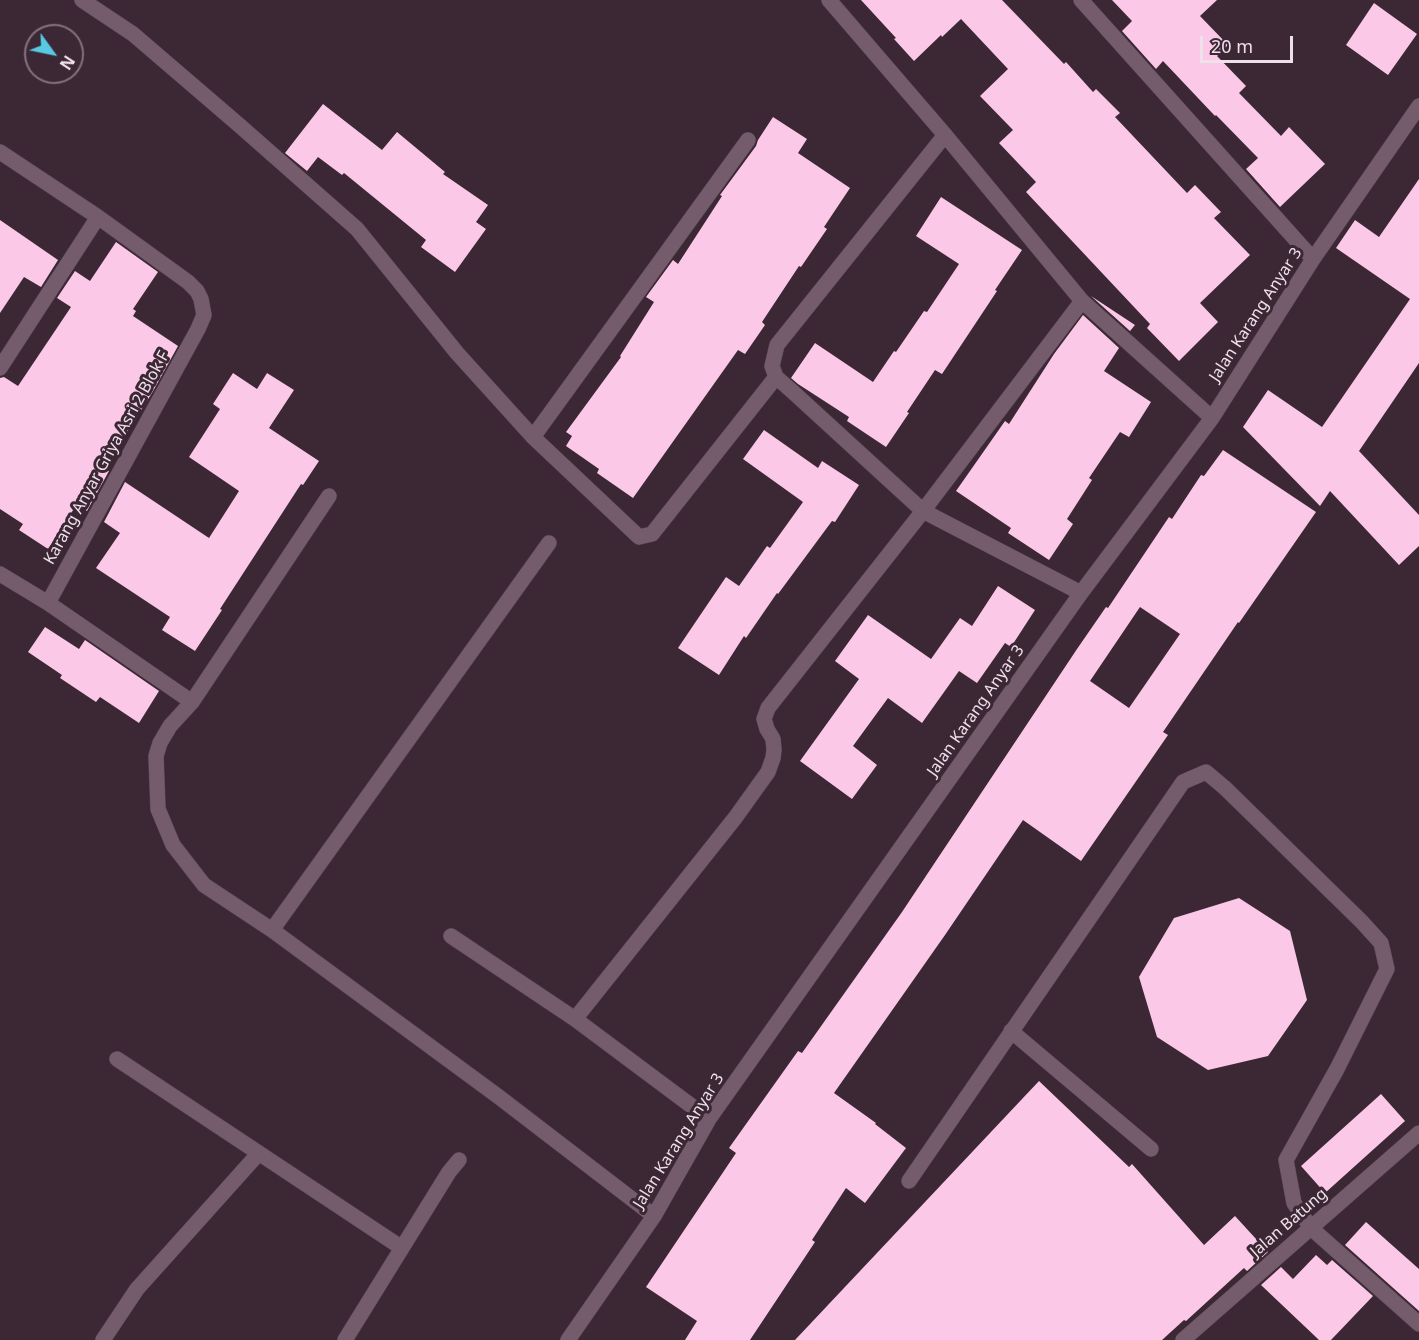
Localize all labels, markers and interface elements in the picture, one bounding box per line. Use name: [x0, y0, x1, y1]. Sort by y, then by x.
north arrow: [24, 24, 84, 84]
scale bar: [1203, 24, 1296, 62]
text: 20 m: [1211, 34, 1253, 58]
text: N: [55, 51, 80, 74]
street label: Jalan Karang Anyar 3: [1206, 244, 1306, 386]
street label: Karang Anyar Griya Asri 2 Blok F: [40, 348, 174, 568]
street label: Jalan Karang Anyar 3: [923, 642, 1029, 780]
street label: Jalan Karang Anyar 3: [630, 1070, 728, 1212]
street label: Jalan Batung: [1247, 1185, 1331, 1261]

